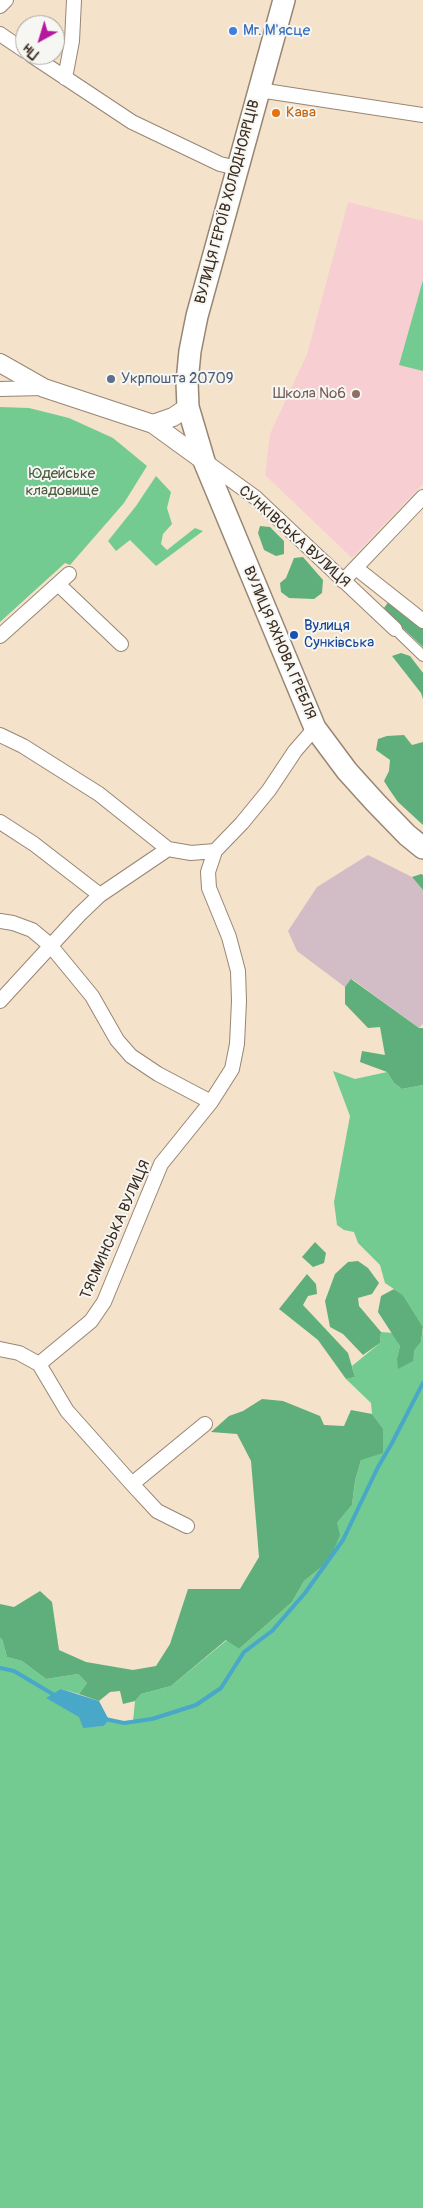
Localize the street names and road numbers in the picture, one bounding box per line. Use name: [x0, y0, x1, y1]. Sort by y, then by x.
street label: ВУЛИЦЯ ГЕРОЇВ ХОЛОДНОЯРЦІВ: [192, 98, 264, 306]
street label: СУНКІВСЬКА ВУЛИЦЯ: [235, 482, 353, 592]
street label: ВУЛИЦЯ ЯХНОВА ГРЕБЛЯ: [239, 564, 319, 722]
street label: ТЯСМИНСЬКА ВУЛИЦЯ: [77, 1158, 155, 1302]

